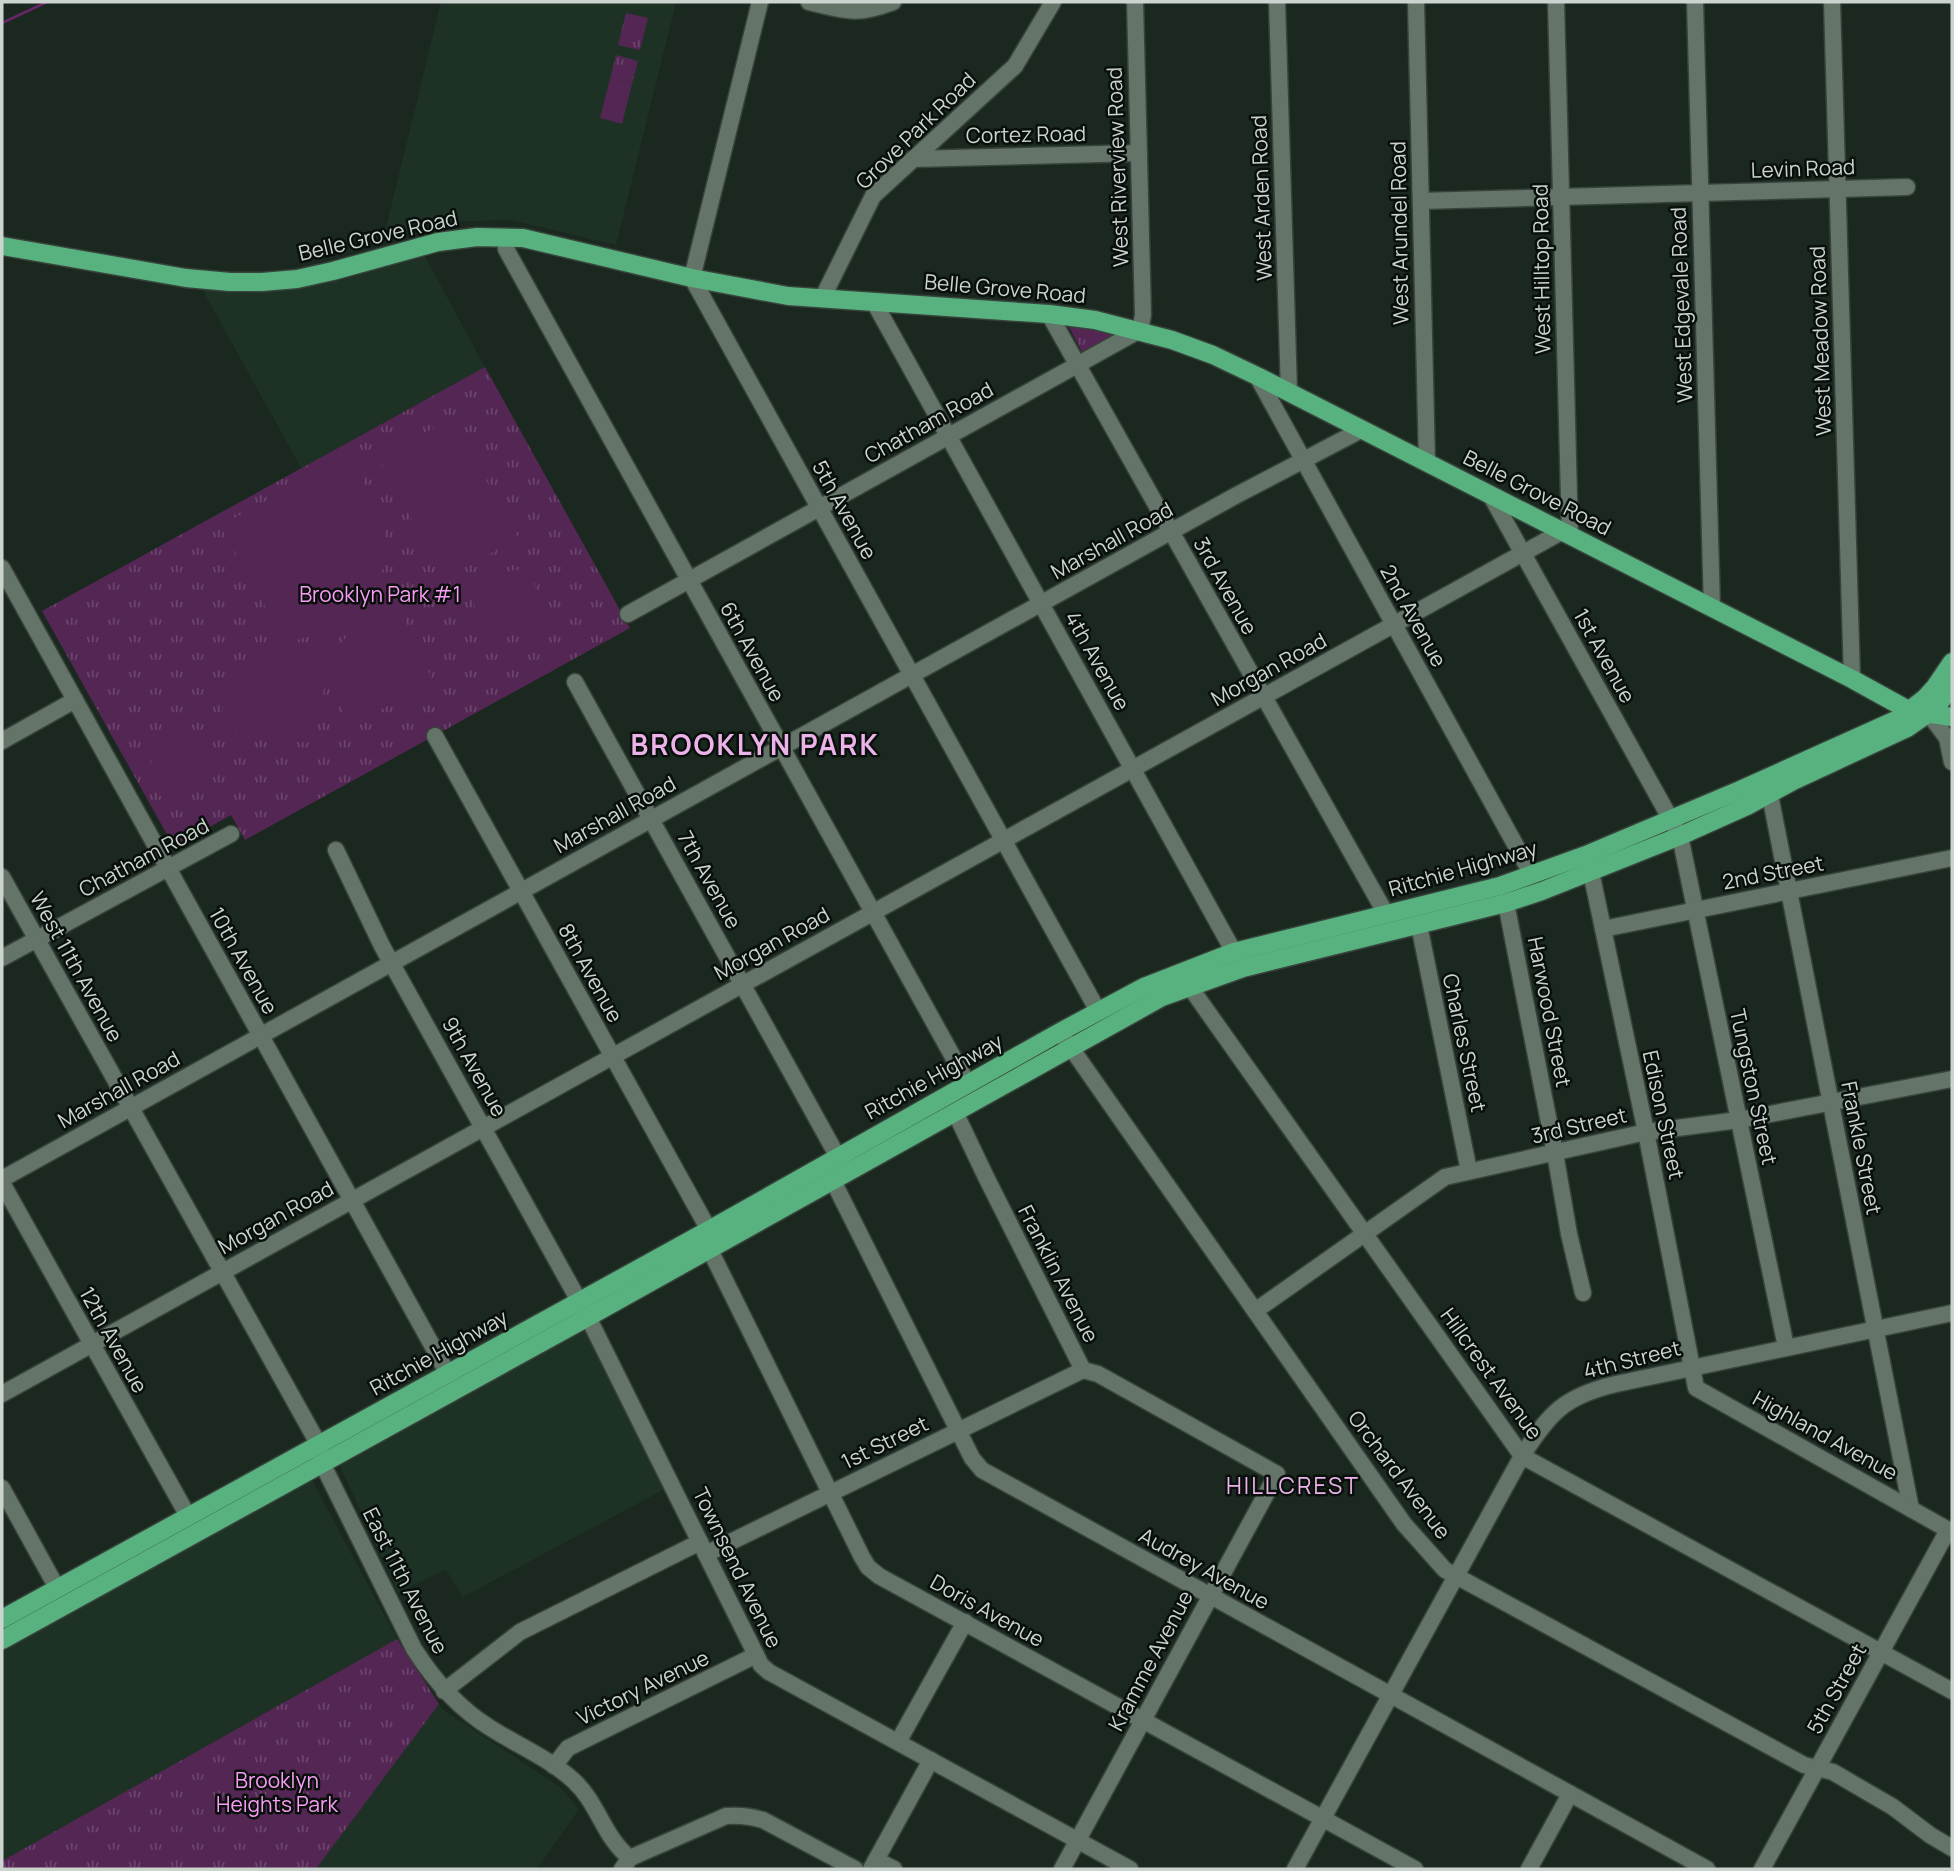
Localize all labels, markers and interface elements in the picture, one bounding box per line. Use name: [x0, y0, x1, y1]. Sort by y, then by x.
street label: Grove Park Road: [849, 66, 981, 195]
street label: West Riverview Road: [1100, 67, 1134, 267]
street label: West Arden Road: [1244, 115, 1278, 281]
street label: Cortez Road: [966, 119, 1086, 149]
street label: West Arundel Road: [1383, 141, 1415, 325]
street label: Levin Road: [1750, 152, 1856, 184]
street label: West Hilltop Road: [1526, 184, 1556, 354]
street label: Belle Grove Road: [296, 203, 460, 267]
street label: West Edgevale Road: [1664, 207, 1698, 403]
street label: West Meadow Road: [1803, 245, 1837, 437]
street label: Belle Grove Road: [923, 267, 1087, 309]
street label: Chatham Road: [859, 375, 998, 469]
street label: Belle Grove Road: [1459, 443, 1616, 541]
street label: 5th Avenue: [806, 455, 884, 564]
street label: Marshall Road: [1046, 495, 1178, 585]
street label: 3rd Avenue: [1188, 532, 1264, 639]
street label: 2nd Avenue: [1374, 559, 1453, 672]
park label: Brooklyn Park #1: [299, 580, 461, 608]
street label: 6th Avenue: [714, 597, 792, 706]
street label: 1st Avenue: [1567, 603, 1642, 708]
street label: 4th Avenue: [1059, 606, 1137, 715]
street label: Morgan Road: [1206, 626, 1331, 712]
district label: BROOKLYN PARK: [630, 725, 880, 763]
street label: Marshall Road: [549, 769, 681, 859]
street label: Chatham Road: [74, 811, 213, 903]
street label: 7th Avenue: [672, 826, 748, 933]
street label: Ritchie Highway: [1385, 833, 1540, 903]
street label: 2nd Street: [1720, 848, 1826, 896]
street label: West 11th Avenue: [24, 886, 130, 1047]
street label: Morgan Road: [709, 900, 834, 986]
street label: 10th Avenue: [203, 902, 285, 1019]
street label: 8th Avenue: [552, 918, 630, 1027]
street label: Harwood Street: [1522, 934, 1578, 1089]
street label: Charles Street: [1437, 971, 1493, 1115]
street label: Tungston Street: [1724, 1006, 1784, 1167]
street label: 9th Avenue: [436, 1012, 514, 1121]
street label: Ritchie Highway: [860, 1027, 1007, 1126]
street label: Marshall Road: [53, 1044, 185, 1134]
street label: Edison Street: [1637, 1048, 1691, 1182]
street label: Frankle Street: [1835, 1079, 1889, 1217]
street label: 3rd Street: [1528, 1100, 1629, 1150]
street label: Morgan Road: [213, 1174, 338, 1260]
street label: Franklin Avenue: [1012, 1200, 1106, 1347]
street label: 12th Avenue: [73, 1282, 155, 1398]
street label: Hillcrest Avenue: [1435, 1302, 1549, 1445]
street label: Ritchie Highway: [365, 1303, 512, 1402]
street label: 4th Street: [1580, 1333, 1683, 1385]
street label: Highland Avenue: [1748, 1384, 1903, 1487]
street label: Orchard Avenue: [1342, 1404, 1457, 1544]
street label: 1st Street: [836, 1409, 933, 1475]
district label: HILLCREST: [1226, 1469, 1360, 1501]
street label: Townsend Avenue: [687, 1483, 789, 1653]
street label: East 11th Avenue: [357, 1503, 455, 1658]
street label: Audrey Avenue: [1134, 1521, 1275, 1615]
street label: Doris Avenue: [926, 1567, 1049, 1653]
street label: Kramme Avenue: [1101, 1585, 1199, 1736]
street label: 5th Street: [1800, 1638, 1872, 1739]
street label: Victory Avenue: [572, 1643, 713, 1731]
park label: Brooklyn Heights Park: [216, 1766, 339, 1818]

